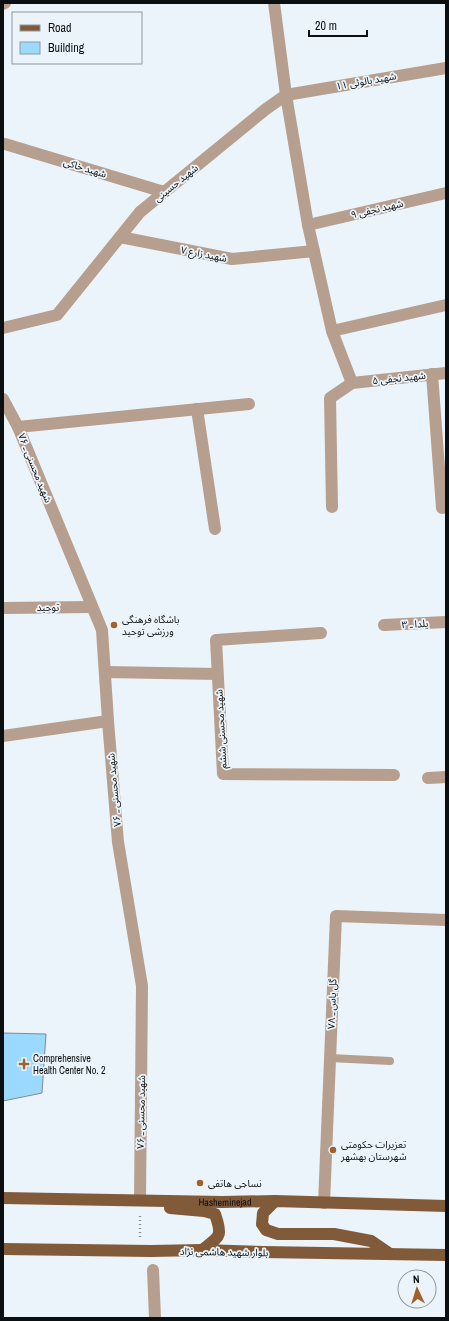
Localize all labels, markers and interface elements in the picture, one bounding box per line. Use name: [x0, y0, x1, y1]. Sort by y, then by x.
legend: [12, 12, 142, 64]
scale bar: [309, 12, 367, 38]
text: 20 m: [315, 18, 337, 34]
text: Road: [48, 20, 72, 36]
text: Building: [48, 40, 85, 56]
street label: شهید بالوئی ۱۱: [335, 69, 397, 93]
street label: شهید خاکی: [62, 155, 108, 181]
street label: شهید حسینی: [151, 161, 201, 205]
street label: شهید نجفی ۹: [349, 197, 405, 221]
street label: شهید زارع ۷: [180, 243, 228, 266]
street label: شهید نجفی ۵: [372, 369, 427, 387]
street label: شهید محسنی ـ ۷۶: [15, 431, 55, 505]
street label: توحید: [37, 601, 59, 614]
place label: باشگاه فرهنگی ورزشی توحید: [122, 613, 180, 638]
street label: یلدا ـ ۳: [401, 617, 429, 631]
marker: باشگاه فرهنگی ورزشی توحید: [109, 620, 119, 630]
street label: شهید محسنی ششم: [212, 689, 231, 769]
street label: شهید محسنی ـ ۷۶: [104, 752, 124, 827]
street label: گل یاس ـ ۷۸: [325, 978, 339, 1029]
place label: Comprehensive Health Center No. 2: [33, 1052, 106, 1077]
marker: Comprehensive Health Center No. 2: [18, 1058, 30, 1070]
street label: شهید محسنی ـ ۷۶: [134, 1075, 148, 1149]
place label: تعزیرات حکومتی شهرستان بهشهر: [340, 1138, 407, 1163]
marker: تعزیرات حکومتی شهرستان بهشهر: [328, 1145, 338, 1155]
place label: نساجی هاتفی: [208, 1177, 262, 1190]
marker: نساجی هاتفی: [195, 1178, 205, 1188]
street label: Hasheminejad: [198, 1195, 252, 1209]
street label: بلوار شهید هاشمی نژاد: [180, 1245, 269, 1259]
north arrow: [397, 1269, 437, 1309]
text: N: [413, 1272, 420, 1286]

